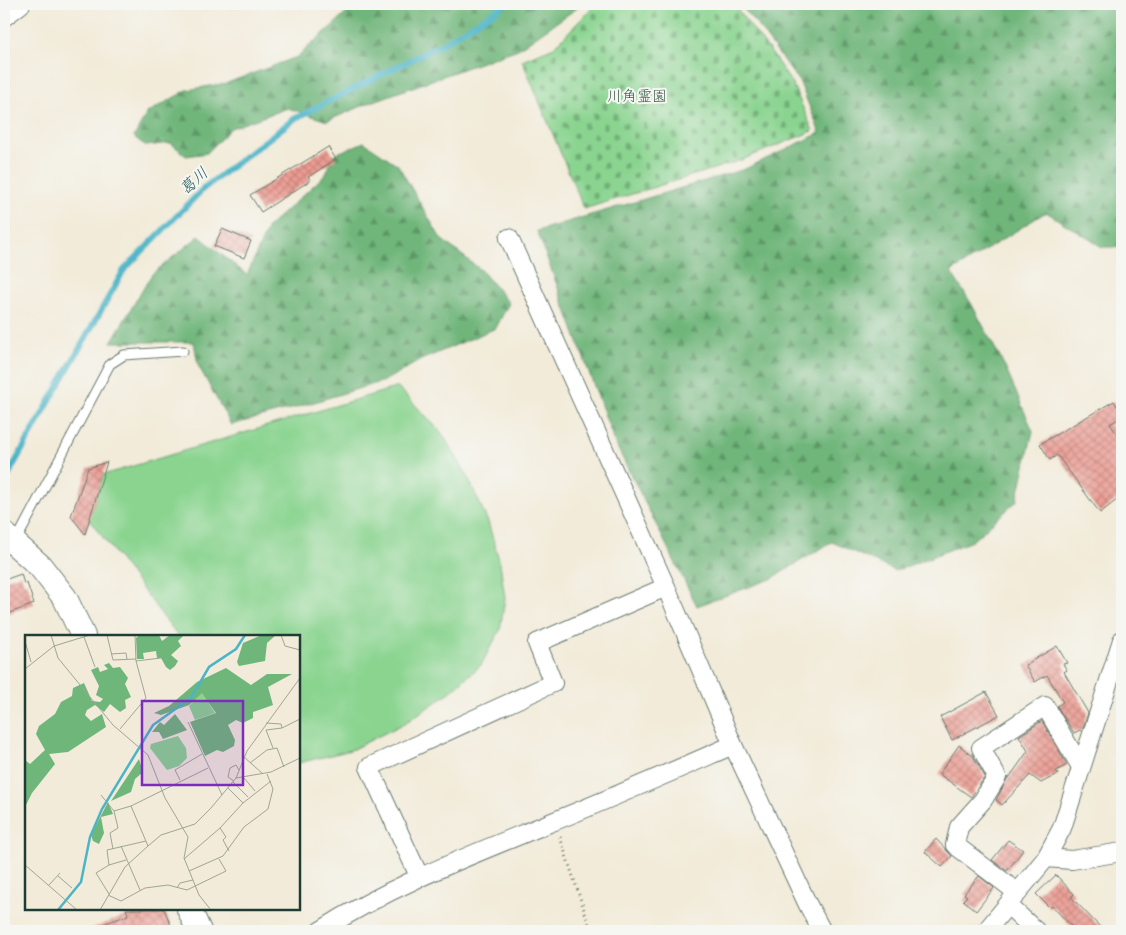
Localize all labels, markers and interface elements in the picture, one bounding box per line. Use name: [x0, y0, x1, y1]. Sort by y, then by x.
park label: 川角霊園: [607, 87, 667, 105]
water label: 葛川: [176, 164, 212, 198]
inset map: [25, 635, 300, 910]

